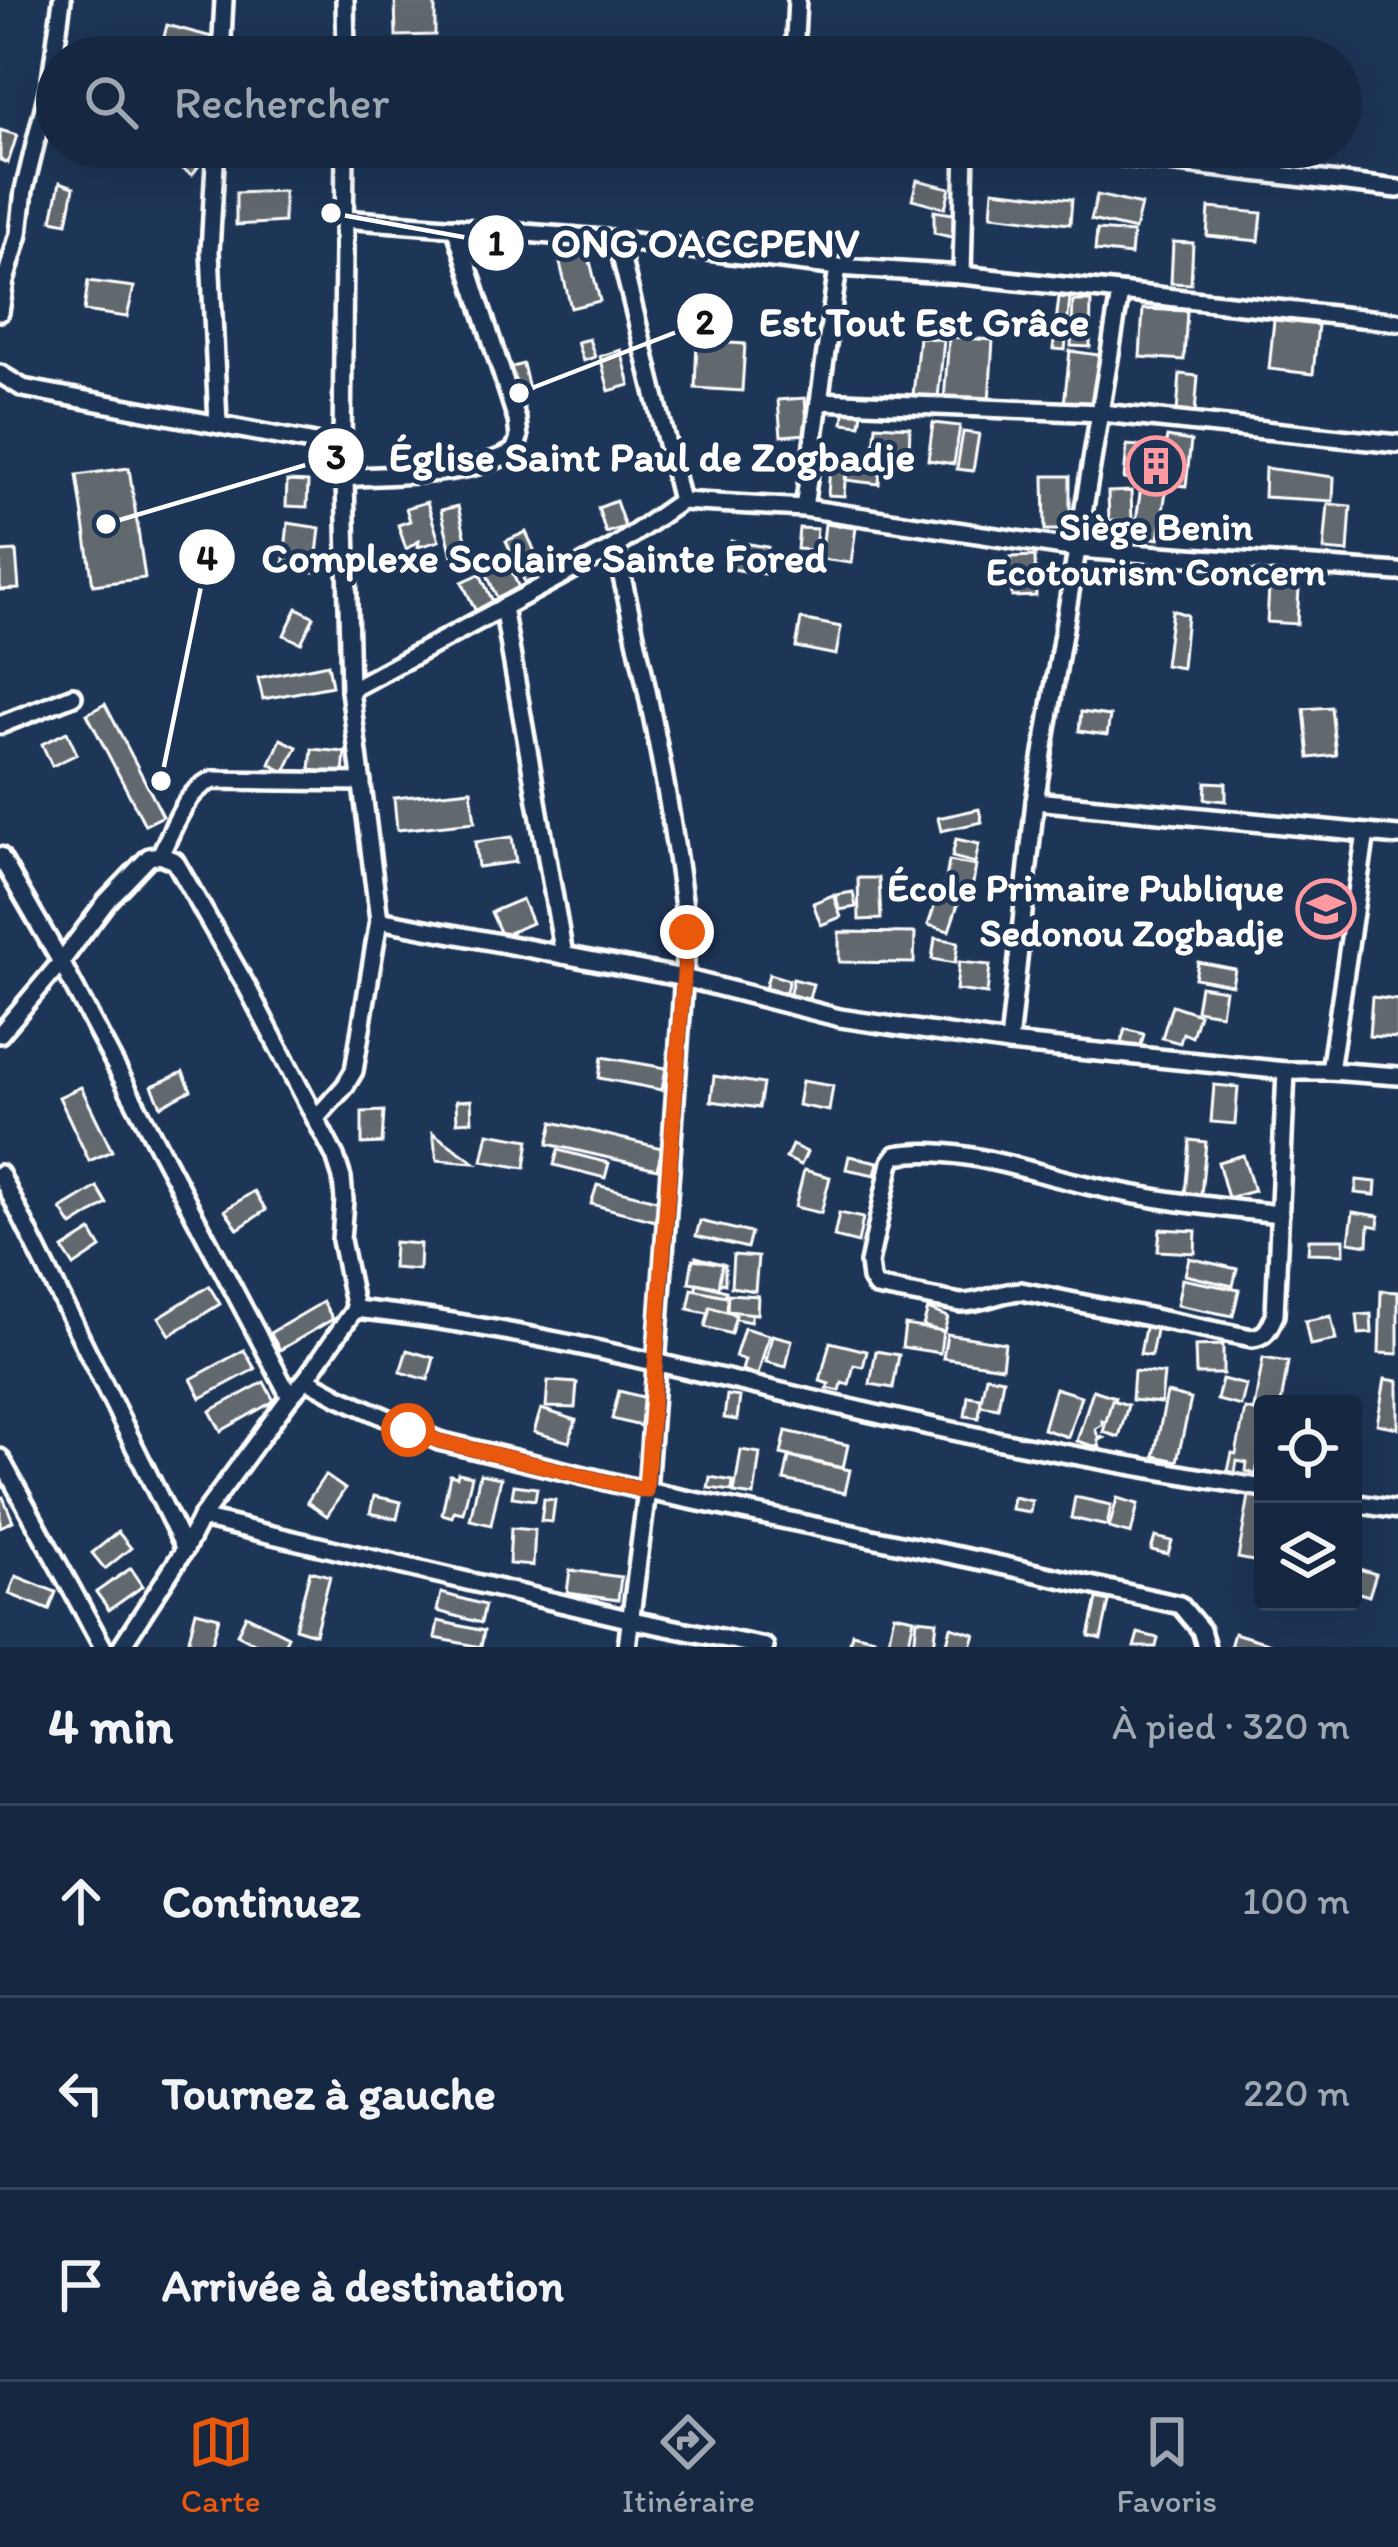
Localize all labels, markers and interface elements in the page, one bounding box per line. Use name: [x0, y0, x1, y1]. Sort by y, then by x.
search box: [36, 36, 1362, 168]
icon: search: [78, 69, 144, 135]
text: Rechercher: [174, 75, 389, 129]
callout: ONG OACCPENV: [466, 204, 884, 282]
text: ONG OACCPENV: [551, 217, 860, 268]
text: 1: [488, 221, 505, 264]
callout: Est Tout Est Grâce: [675, 282, 1113, 360]
text: Est Tout Est Grâce: [759, 296, 1089, 347]
text: 2: [696, 300, 715, 343]
callout: Église Saint Paul de Zogbadje: [306, 417, 939, 495]
text: Église Saint Paul de Zogbadje: [389, 431, 915, 482]
text: 3: [326, 435, 346, 478]
building icon: Siège Benin Ecotourism Concern: [1125, 435, 1187, 497]
place label: Siège Benin Ecotourism Concern: [986, 503, 1326, 595]
callout: Complexe Scolaire Sainte Fored: [177, 518, 852, 596]
text: Complexe Scolaire Sainte Fored: [261, 532, 827, 583]
text: 4: [196, 536, 218, 579]
place label: École Primaire Publique Sedonou Zogbadje: [887, 864, 1284, 956]
school or university icon: École Primaire Publique Sedonou Zogbadje: [1295, 878, 1357, 940]
route end: [660, 905, 714, 959]
map controls: [1254, 1395, 1362, 1611]
button: locate: [1254, 1395, 1362, 1503]
route start: [381, 1403, 435, 1457]
button: layers: [1254, 1503, 1362, 1611]
text: 4 min: [48, 1695, 173, 1756]
text: À pied · 320 m: [1112, 1702, 1350, 1749]
icon: ahead: [48, 1868, 114, 1934]
text: Continuez: [162, 1874, 360, 1928]
text: 100 m: [1242, 1877, 1350, 1924]
icon: left: [48, 2060, 114, 2126]
text: Tournez à gauche: [162, 2066, 496, 2120]
text: 220 m: [1243, 2069, 1350, 2116]
icon: arrive: [48, 2252, 114, 2318]
text: Arrivée à destination: [162, 2258, 564, 2312]
tab: Carte: [181, 2409, 260, 2520]
tab: Itinéraire: [622, 2409, 755, 2520]
tab: Favoris: [1117, 2409, 1217, 2520]

